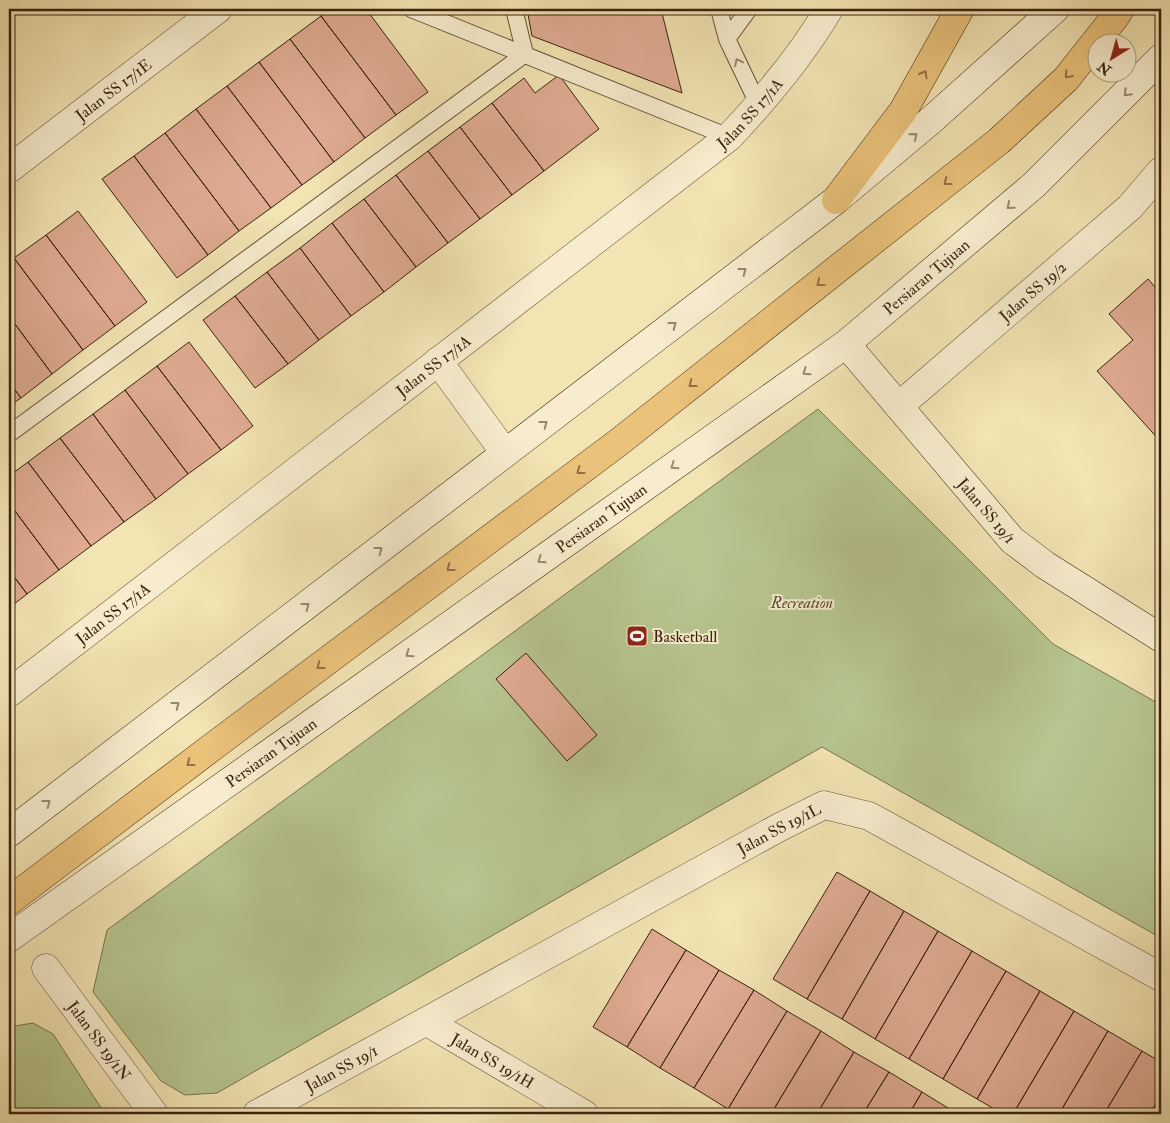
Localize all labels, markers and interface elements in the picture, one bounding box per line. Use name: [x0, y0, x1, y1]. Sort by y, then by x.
north arrow: [1088, 32, 1138, 82]
street label: Jalan SS 17/1E: [71, 55, 156, 127]
text: N: [1094, 57, 1115, 79]
one-way arrow: [733, 58, 744, 67]
one-way arrow: [1065, 69, 1074, 78]
one-way arrow: [917, 71, 927, 80]
street label: Jalan SS 17/1A: [712, 74, 788, 155]
one-way arrow: [1124, 87, 1133, 96]
one-way arrow: [908, 133, 917, 141]
one-way arrow: [944, 177, 953, 185]
one-way arrow: [1007, 200, 1016, 208]
street label: Persiaran Tujuan: [879, 235, 974, 320]
street label: Jalan SS 19/2: [995, 257, 1071, 328]
one-way arrow: [737, 268, 746, 276]
one-way arrow: [816, 278, 825, 287]
one-way arrow: [667, 322, 677, 331]
street label: Jalan SS 17/1A: [392, 331, 475, 403]
one-way arrow: [803, 366, 812, 375]
one-way arrow: [689, 379, 698, 387]
one-way arrow: [538, 421, 547, 429]
one-way arrow: [670, 460, 680, 469]
one-way arrow: [576, 465, 586, 474]
street label: Jalan SS 19/1: [951, 473, 1020, 548]
street label: Persiaran Tujuan: [552, 479, 651, 558]
one-way arrow: [373, 547, 382, 555]
one-way arrow: [537, 554, 547, 563]
one-way arrow: [447, 563, 456, 571]
street label: Jalan SS 17/1A: [71, 579, 155, 650]
park label: Recreation: [770, 593, 833, 613]
one-way arrow: [300, 602, 309, 611]
sports icon: Basketball: [625, 624, 649, 648]
place label: Basketball: [653, 627, 717, 647]
one-way arrow: [405, 648, 415, 657]
one-way arrow: [317, 660, 326, 668]
one-way arrow: [171, 701, 180, 710]
street label: Persiaran Tujuan: [222, 714, 321, 792]
one-way arrow: [187, 758, 196, 766]
street label: Jalan SS 19/1L: [733, 799, 825, 861]
one-way arrow: [42, 800, 51, 809]
street label: Jalan SS 19/1N: [61, 996, 135, 1085]
street label: Jalan SS 19/1H: [445, 1029, 537, 1093]
street label: Jalan SS 19/1: [301, 1041, 382, 1098]

